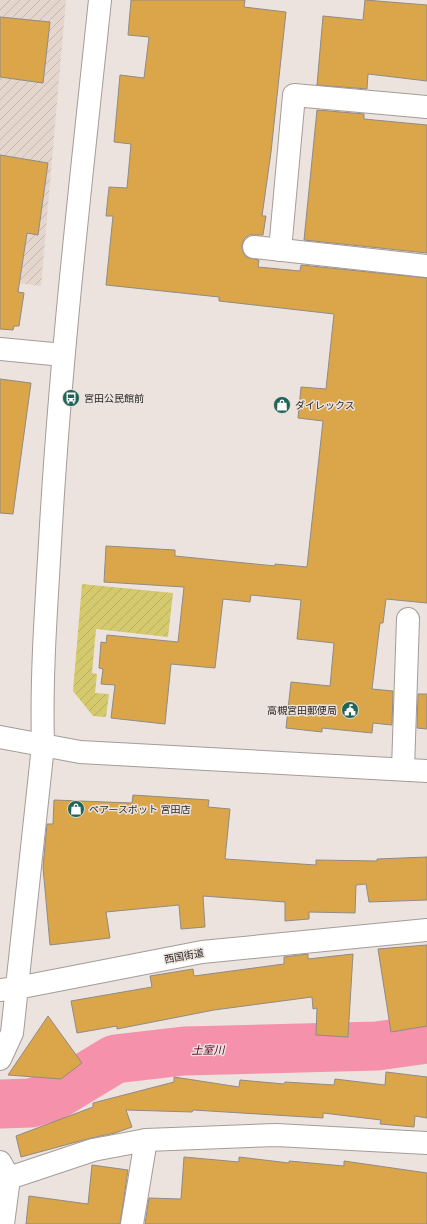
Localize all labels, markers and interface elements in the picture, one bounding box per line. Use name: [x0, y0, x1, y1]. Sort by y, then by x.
bus stop icon: 宮田公民館前: [61, 388, 81, 408]
place label: 宮田公民館前: [84, 392, 144, 405]
shop icon: ダイレックス: [272, 395, 292, 415]
place label: ダイレックス: [295, 399, 355, 412]
public building icon: 高槻宮田郵便局: [340, 700, 360, 720]
place label: 高槻宮田郵便局: [267, 704, 337, 717]
shop icon: ペアースポット 宮田店: [66, 799, 86, 819]
place label: ペアースポット 宮田店: [89, 803, 191, 816]
street label: 西国街道: [163, 946, 205, 966]
water label: 土室川: [191, 1043, 226, 1057]

